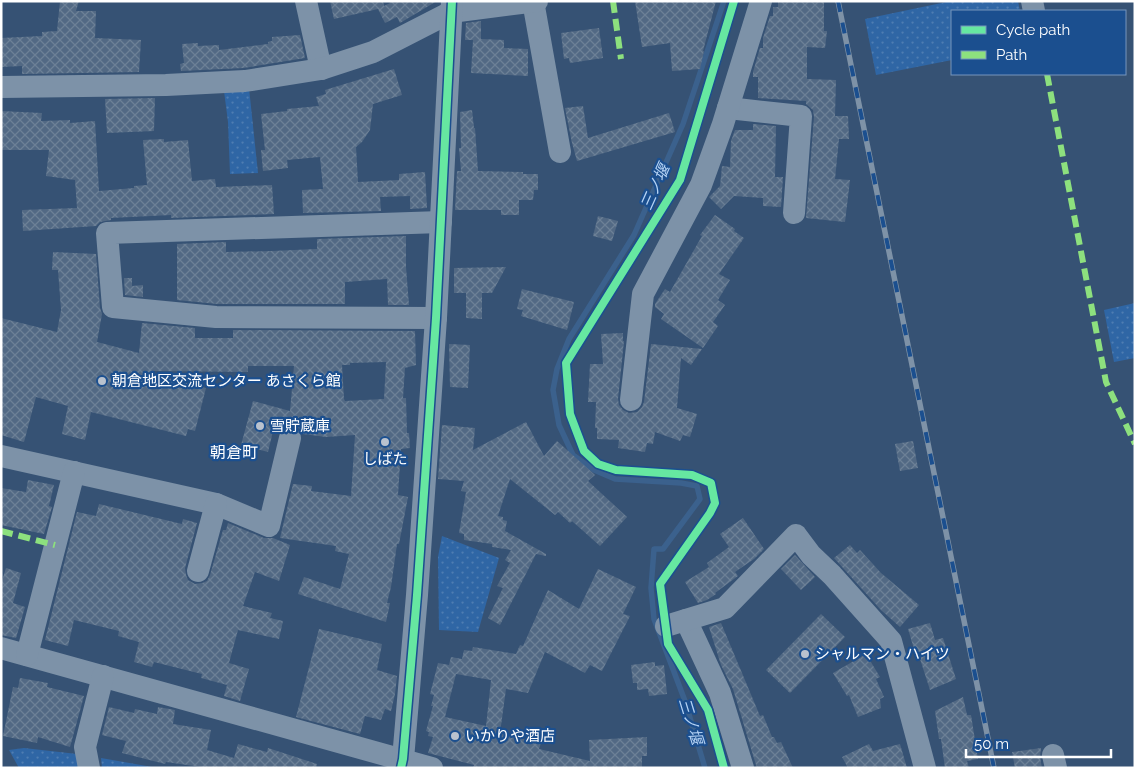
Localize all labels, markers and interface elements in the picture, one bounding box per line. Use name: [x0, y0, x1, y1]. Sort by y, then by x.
legend: [951, 10, 1126, 75]
text: Cycle path: [996, 21, 1070, 39]
text: Path: [996, 46, 1027, 64]
water label: 三ノ堰: [637, 158, 675, 213]
place label: 朝倉地区交流センター あさくら館: [112, 372, 341, 390]
marker: 朝倉地区交流センター あさくら館: [96, 375, 108, 387]
place label: 雪貯蔵庫: [270, 417, 330, 435]
marker: 雪貯蔵庫: [254, 420, 266, 432]
marker: しばた: [379, 436, 391, 448]
district label: 朝倉町: [210, 443, 258, 462]
place label: しばた: [362, 450, 408, 468]
place label: シャルマン・ハイツ: [815, 645, 950, 663]
marker: シャルマン・ハイツ: [799, 648, 811, 660]
water label: 三ノ堰: [675, 695, 708, 750]
scale bar: [966, 726, 1111, 758]
place label: いかりや酒店: [465, 727, 555, 745]
marker: いかりや酒店: [449, 730, 461, 742]
text: 50 m: [974, 735, 1009, 753]

